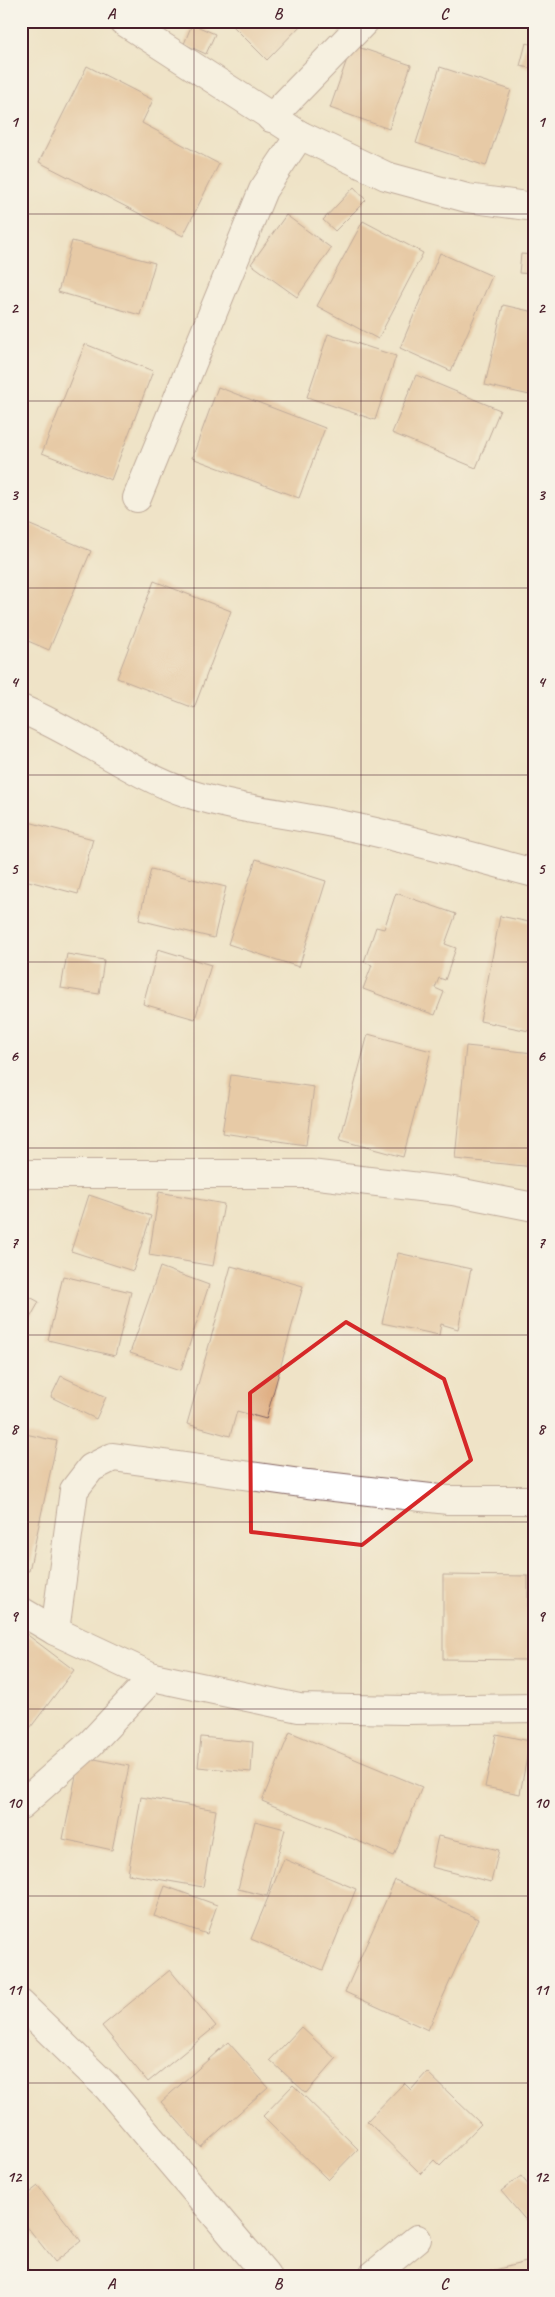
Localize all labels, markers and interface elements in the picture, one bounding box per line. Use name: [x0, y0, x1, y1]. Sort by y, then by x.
text: A: [107, 4, 117, 24]
text: B: [274, 4, 284, 24]
text: C: [440, 4, 450, 24]
text: 1: [10, 112, 19, 132]
text: 1: [537, 112, 546, 132]
text: 2: [10, 298, 19, 318]
text: 2: [537, 298, 546, 318]
text: 3: [10, 485, 19, 505]
text: 3: [537, 485, 546, 505]
text: 4: [10, 672, 19, 692]
text: 4: [537, 672, 546, 692]
text: 5: [11, 859, 20, 879]
text: 5: [538, 859, 547, 879]
text: 6: [10, 1046, 19, 1066]
text: 6: [537, 1046, 546, 1066]
text: 7: [10, 1233, 19, 1253]
text: 7: [537, 1233, 546, 1253]
text: 8: [10, 1419, 19, 1439]
text: 8: [537, 1419, 546, 1439]
text: 9: [10, 1606, 19, 1626]
text: 9: [537, 1606, 546, 1626]
text: 10: [7, 1793, 23, 1813]
text: 10: [534, 1793, 550, 1813]
text: 11: [7, 1980, 23, 2000]
text: 11: [534, 1980, 550, 2000]
text: 12: [7, 2167, 23, 2187]
text: 12: [534, 2167, 550, 2187]
text: A: [107, 2274, 117, 2294]
text: B: [274, 2274, 284, 2294]
text: C: [440, 2274, 450, 2294]

